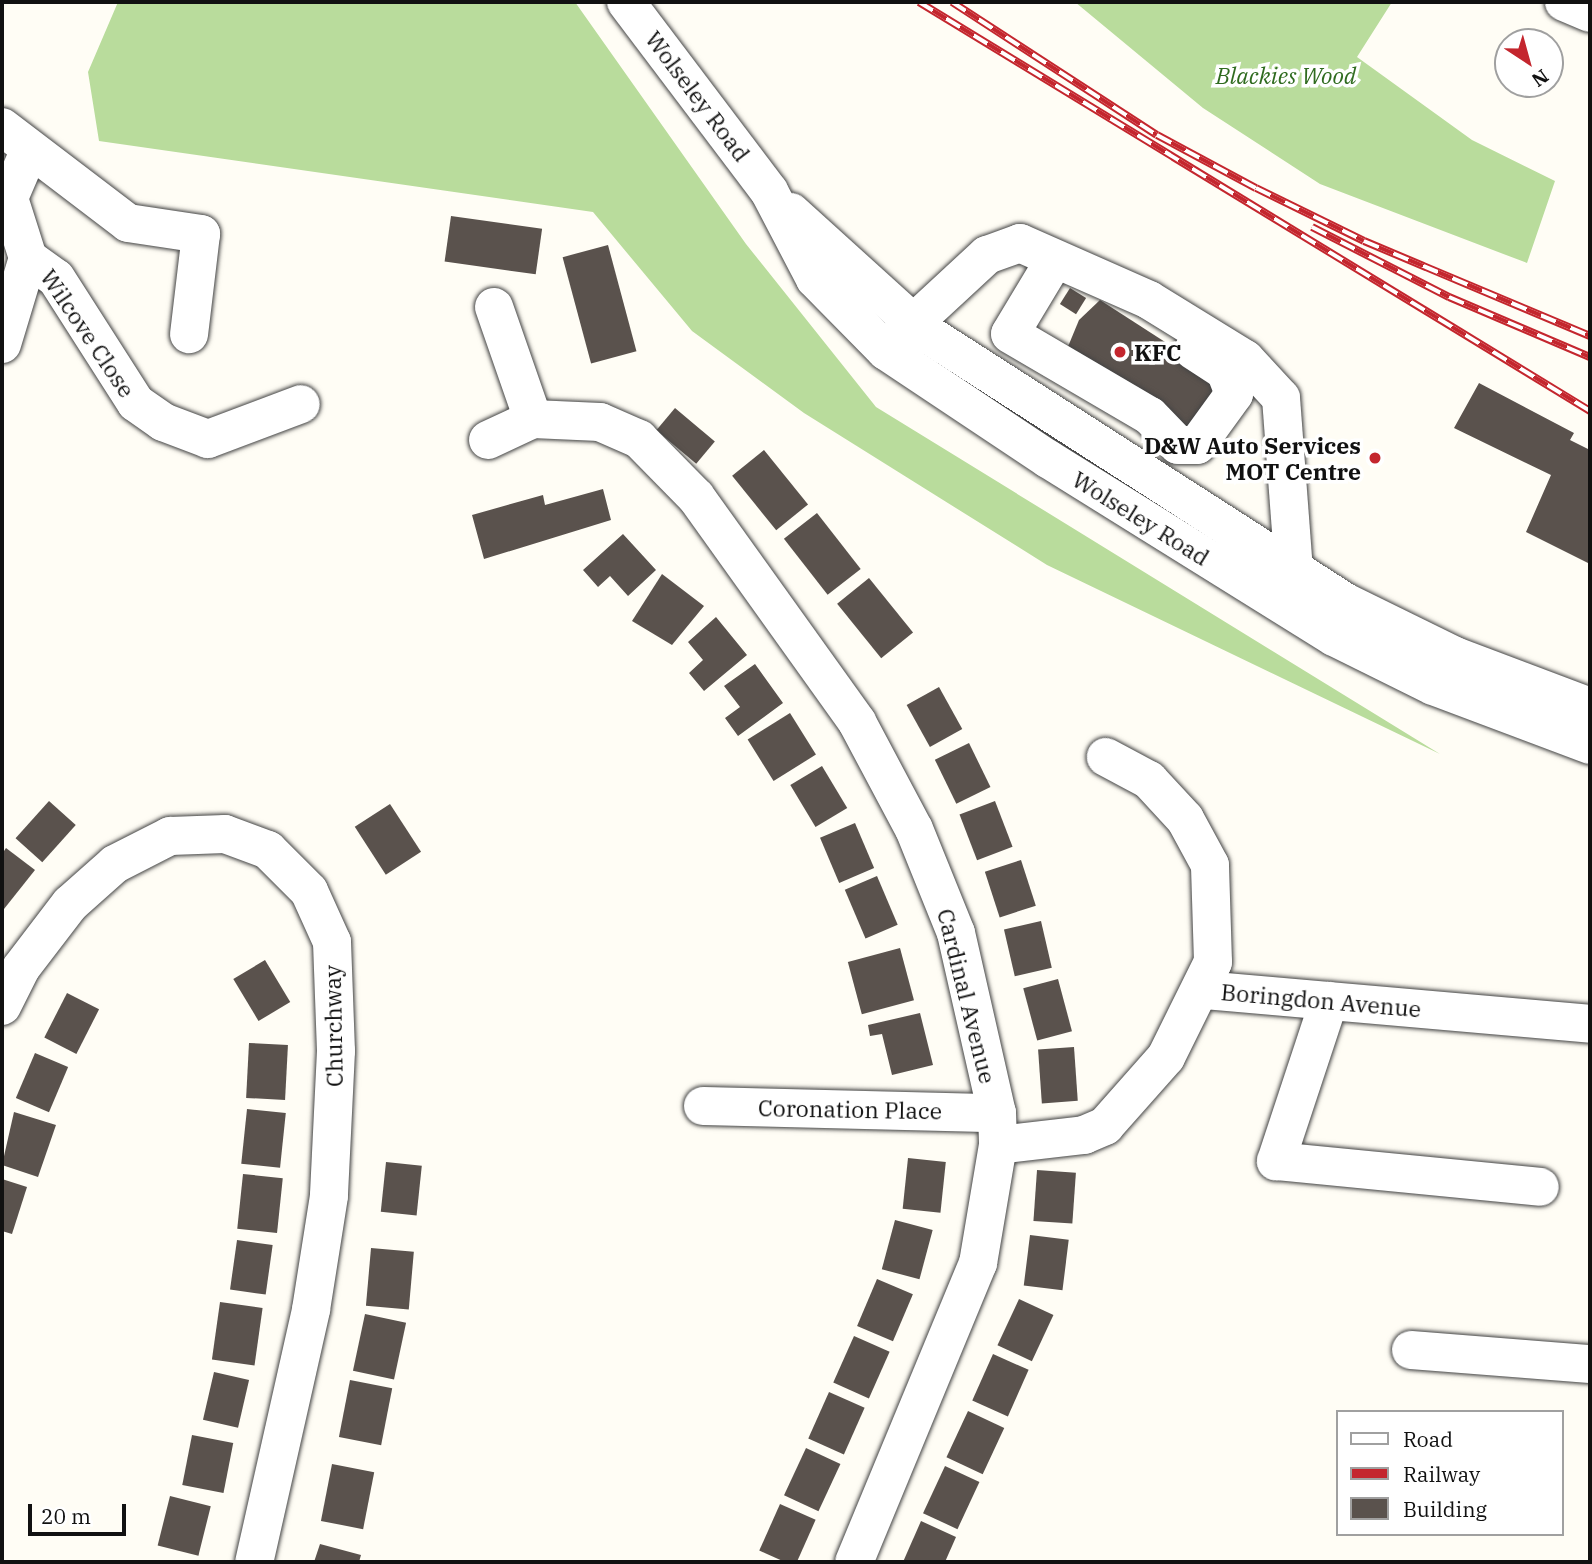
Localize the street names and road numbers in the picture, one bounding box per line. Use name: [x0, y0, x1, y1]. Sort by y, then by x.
street label: Wolseley Road: [640, 25, 756, 167]
street label: Wilcove Close: [35, 264, 141, 402]
street label: Wolseley Road: [1067, 465, 1215, 571]
street label: Cardinal Avenue: [932, 906, 1002, 1086]
street label: Churchway: [318, 965, 348, 1087]
street label: Boringdon Avenue: [1220, 978, 1422, 1022]
street label: Coronation Place: [758, 1094, 942, 1124]

